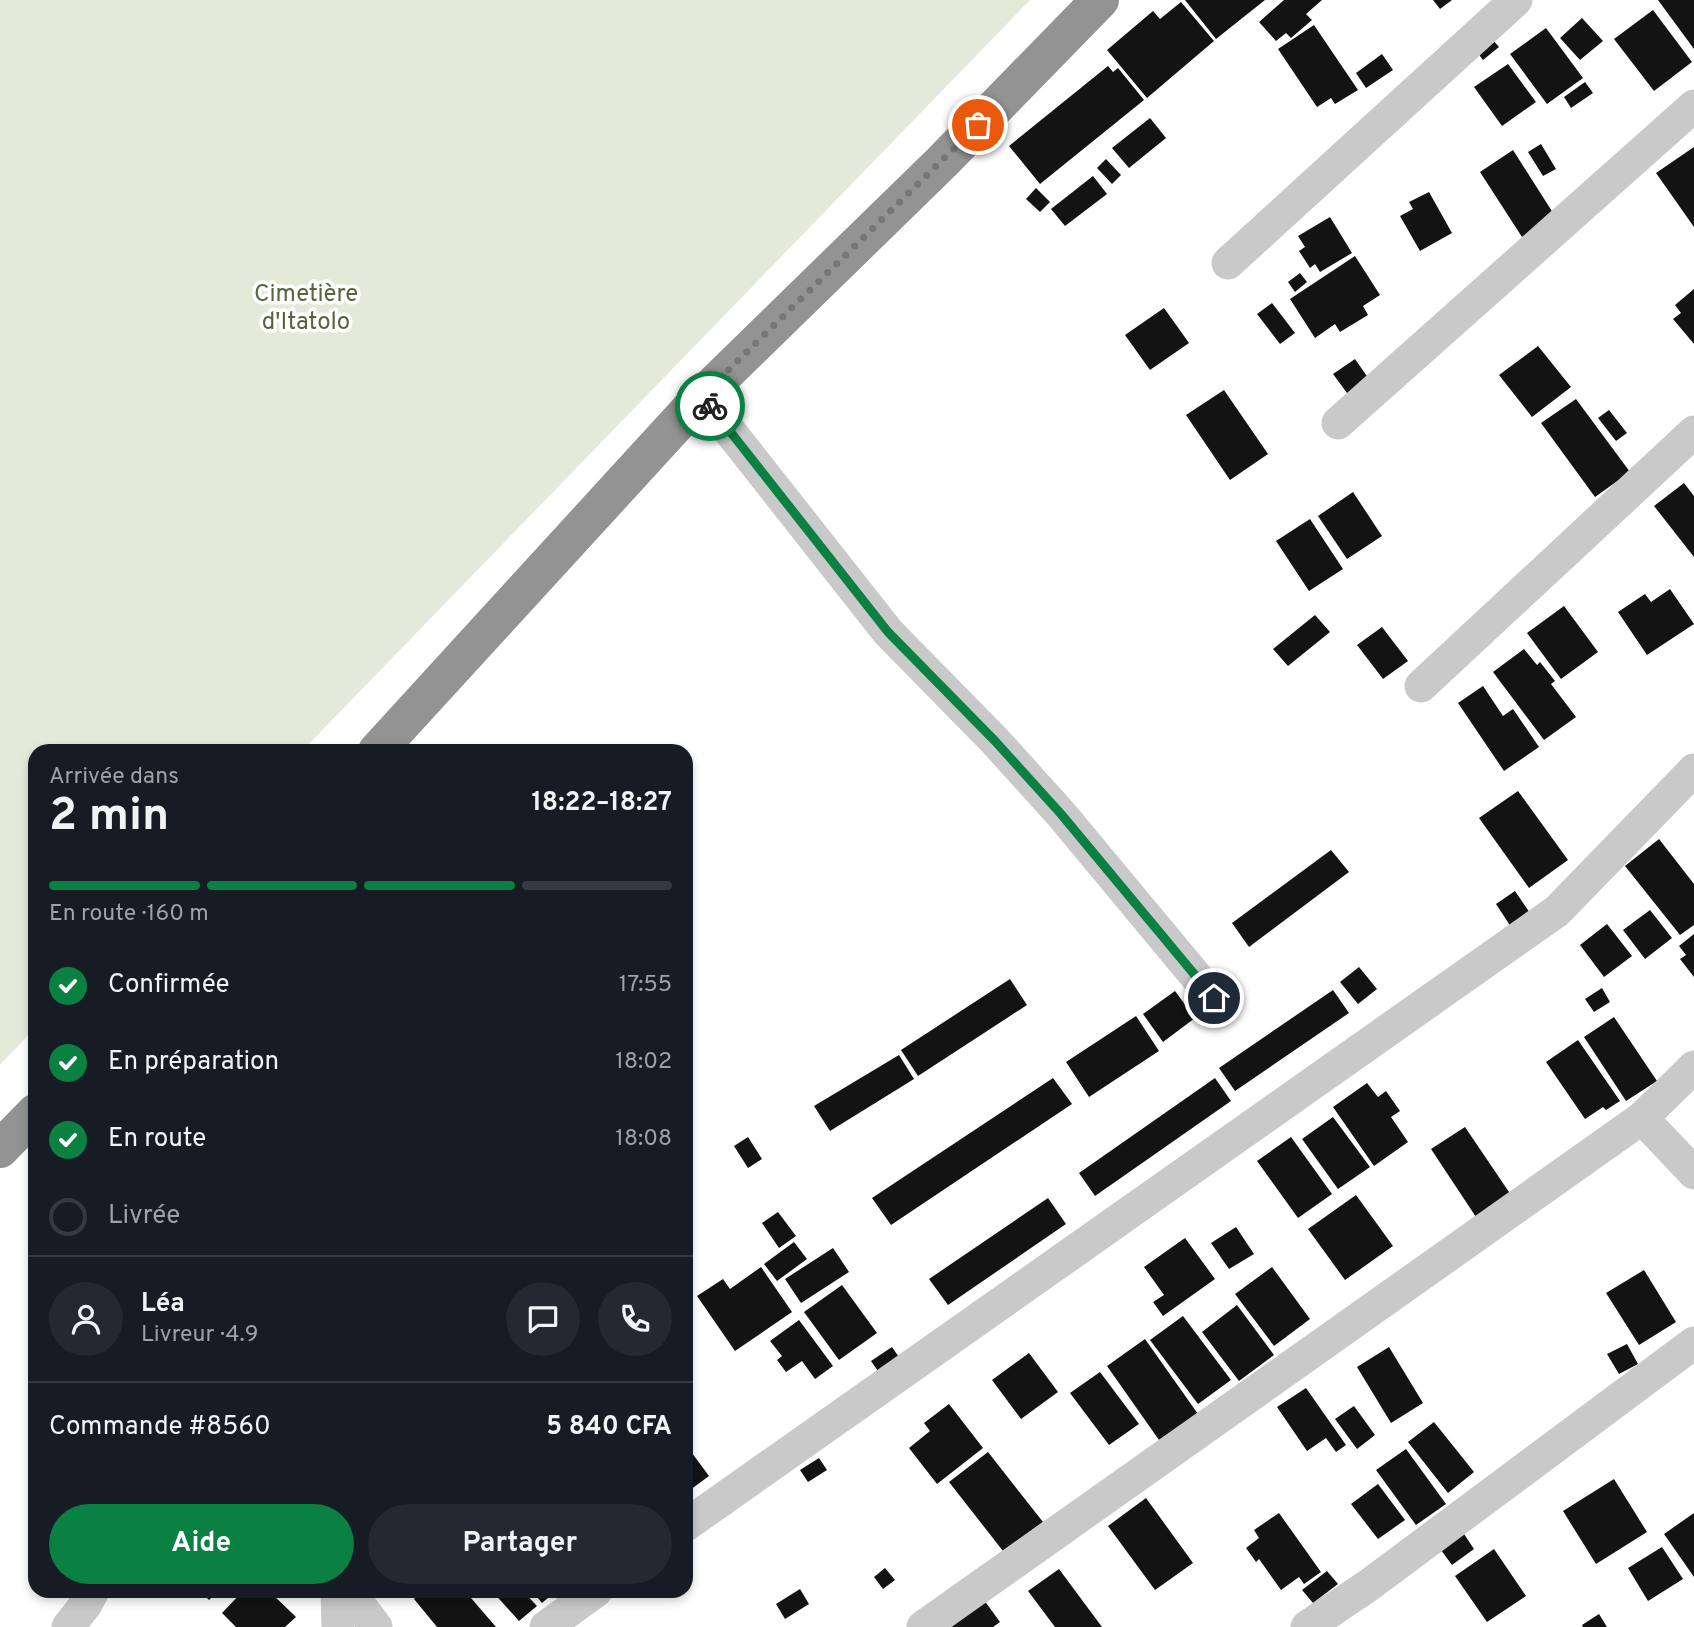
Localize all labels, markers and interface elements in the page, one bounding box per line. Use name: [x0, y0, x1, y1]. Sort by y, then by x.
pin: [948, 95, 1008, 155]
icon: bag: [959, 106, 997, 144]
park label: Cimetière d'Itatolo: [254, 280, 358, 338]
courier: [675, 371, 745, 441]
icon: bike: [691, 387, 729, 425]
text: Arrivée dans: [49, 763, 179, 792]
text: 18:22–18:27: [531, 787, 672, 820]
text: 2 min: [49, 788, 169, 847]
text: En route · 160 m: [49, 900, 209, 929]
icon: check: [49, 967, 87, 1005]
pin: [1184, 968, 1244, 1028]
text: Confirmée: [108, 969, 230, 1002]
text: 17:55: [619, 971, 672, 1000]
icon: home: [1195, 979, 1233, 1017]
icon: check: [49, 1044, 87, 1082]
text: En préparation: [108, 1046, 279, 1079]
text: 18:02: [615, 1048, 672, 1077]
icon: check: [49, 1121, 87, 1159]
text: En route: [108, 1123, 206, 1156]
text: 18:08: [615, 1125, 672, 1154]
text: Livrée: [108, 1200, 180, 1233]
button: person: [49, 1282, 123, 1356]
button: chat: [506, 1282, 580, 1356]
button: phone: [598, 1282, 672, 1356]
text: Léa: [141, 1288, 185, 1321]
text: Livreur · 4.9: [141, 1321, 258, 1350]
text: Commande #8560: [49, 1411, 271, 1444]
text: 5 840 CFA: [546, 1411, 672, 1444]
button: Aide: [49, 1504, 354, 1584]
button: Partager: [368, 1504, 672, 1584]

